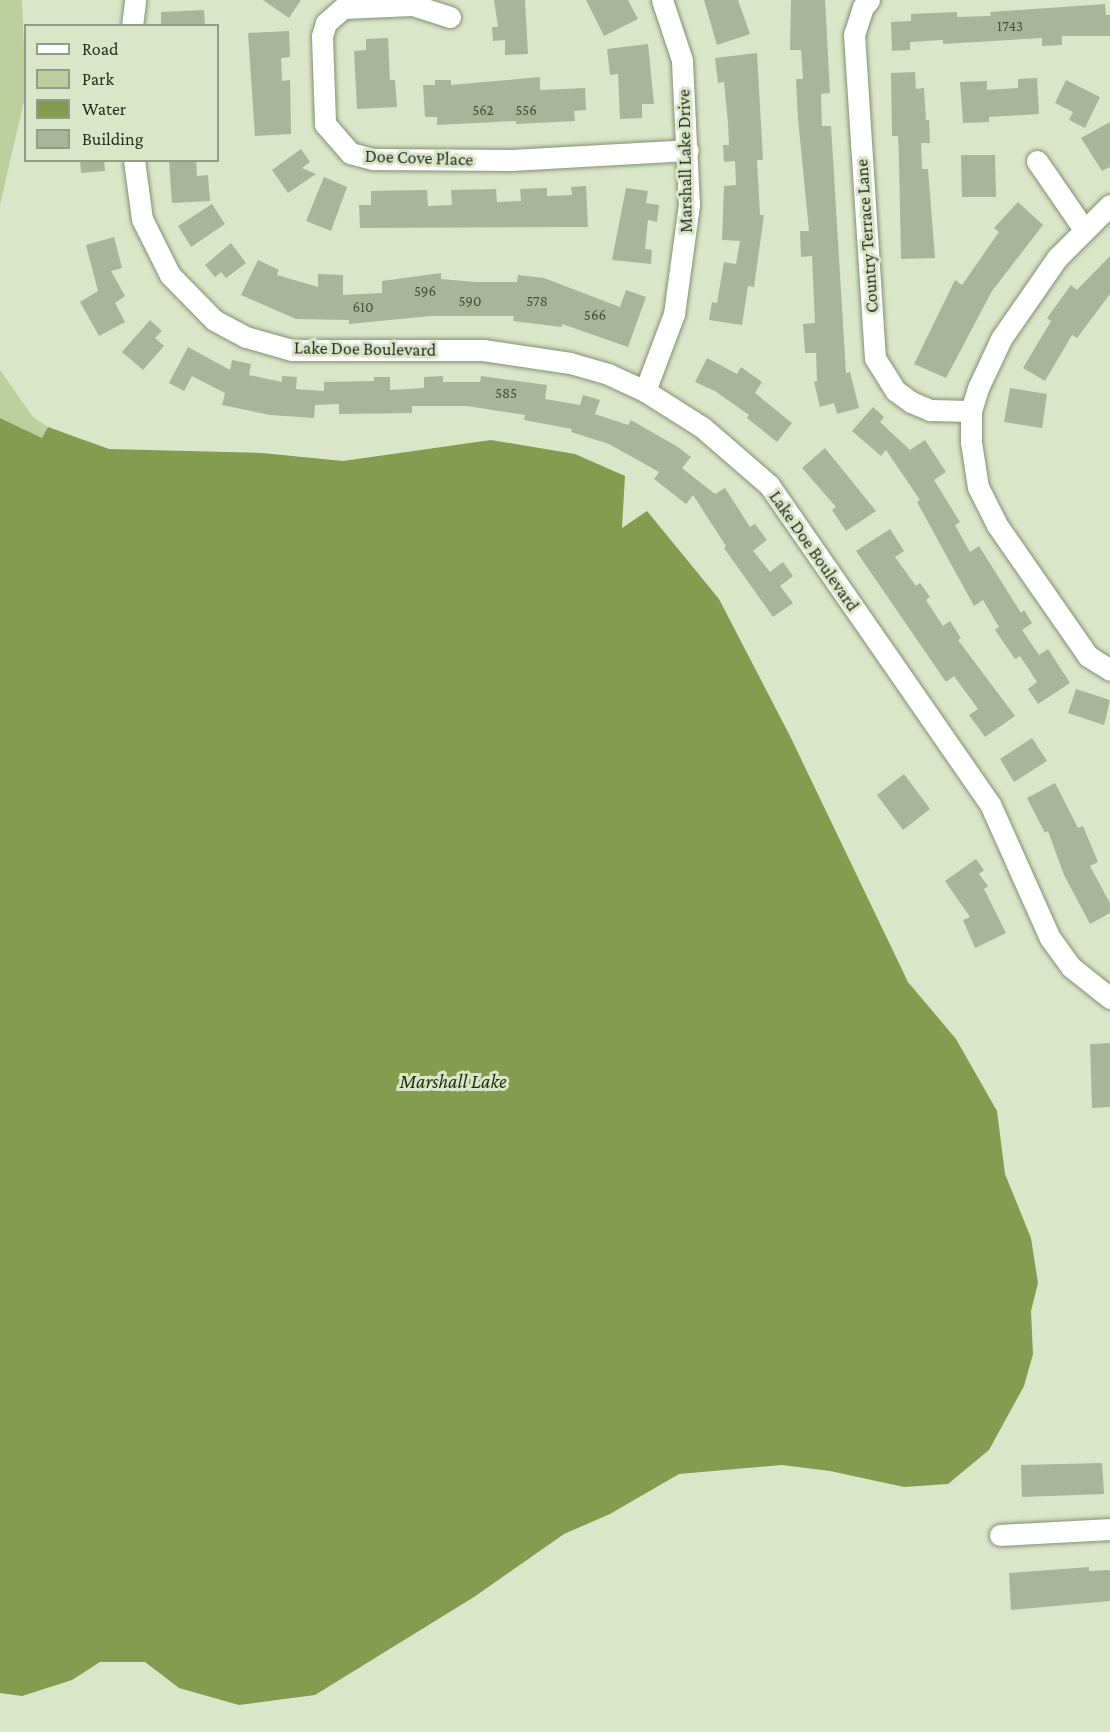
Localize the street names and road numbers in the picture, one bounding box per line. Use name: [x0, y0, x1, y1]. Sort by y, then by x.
street label: Marshall Lake Drive: [673, 89, 697, 233]
street label: Doe Cove Place: [364, 145, 474, 171]
street label: Country Terrace Lane: [851, 158, 883, 314]
street label: Lake Doe Boulevard: [294, 337, 436, 361]
street label: Lake Doe Boulevard: [764, 487, 864, 615]

